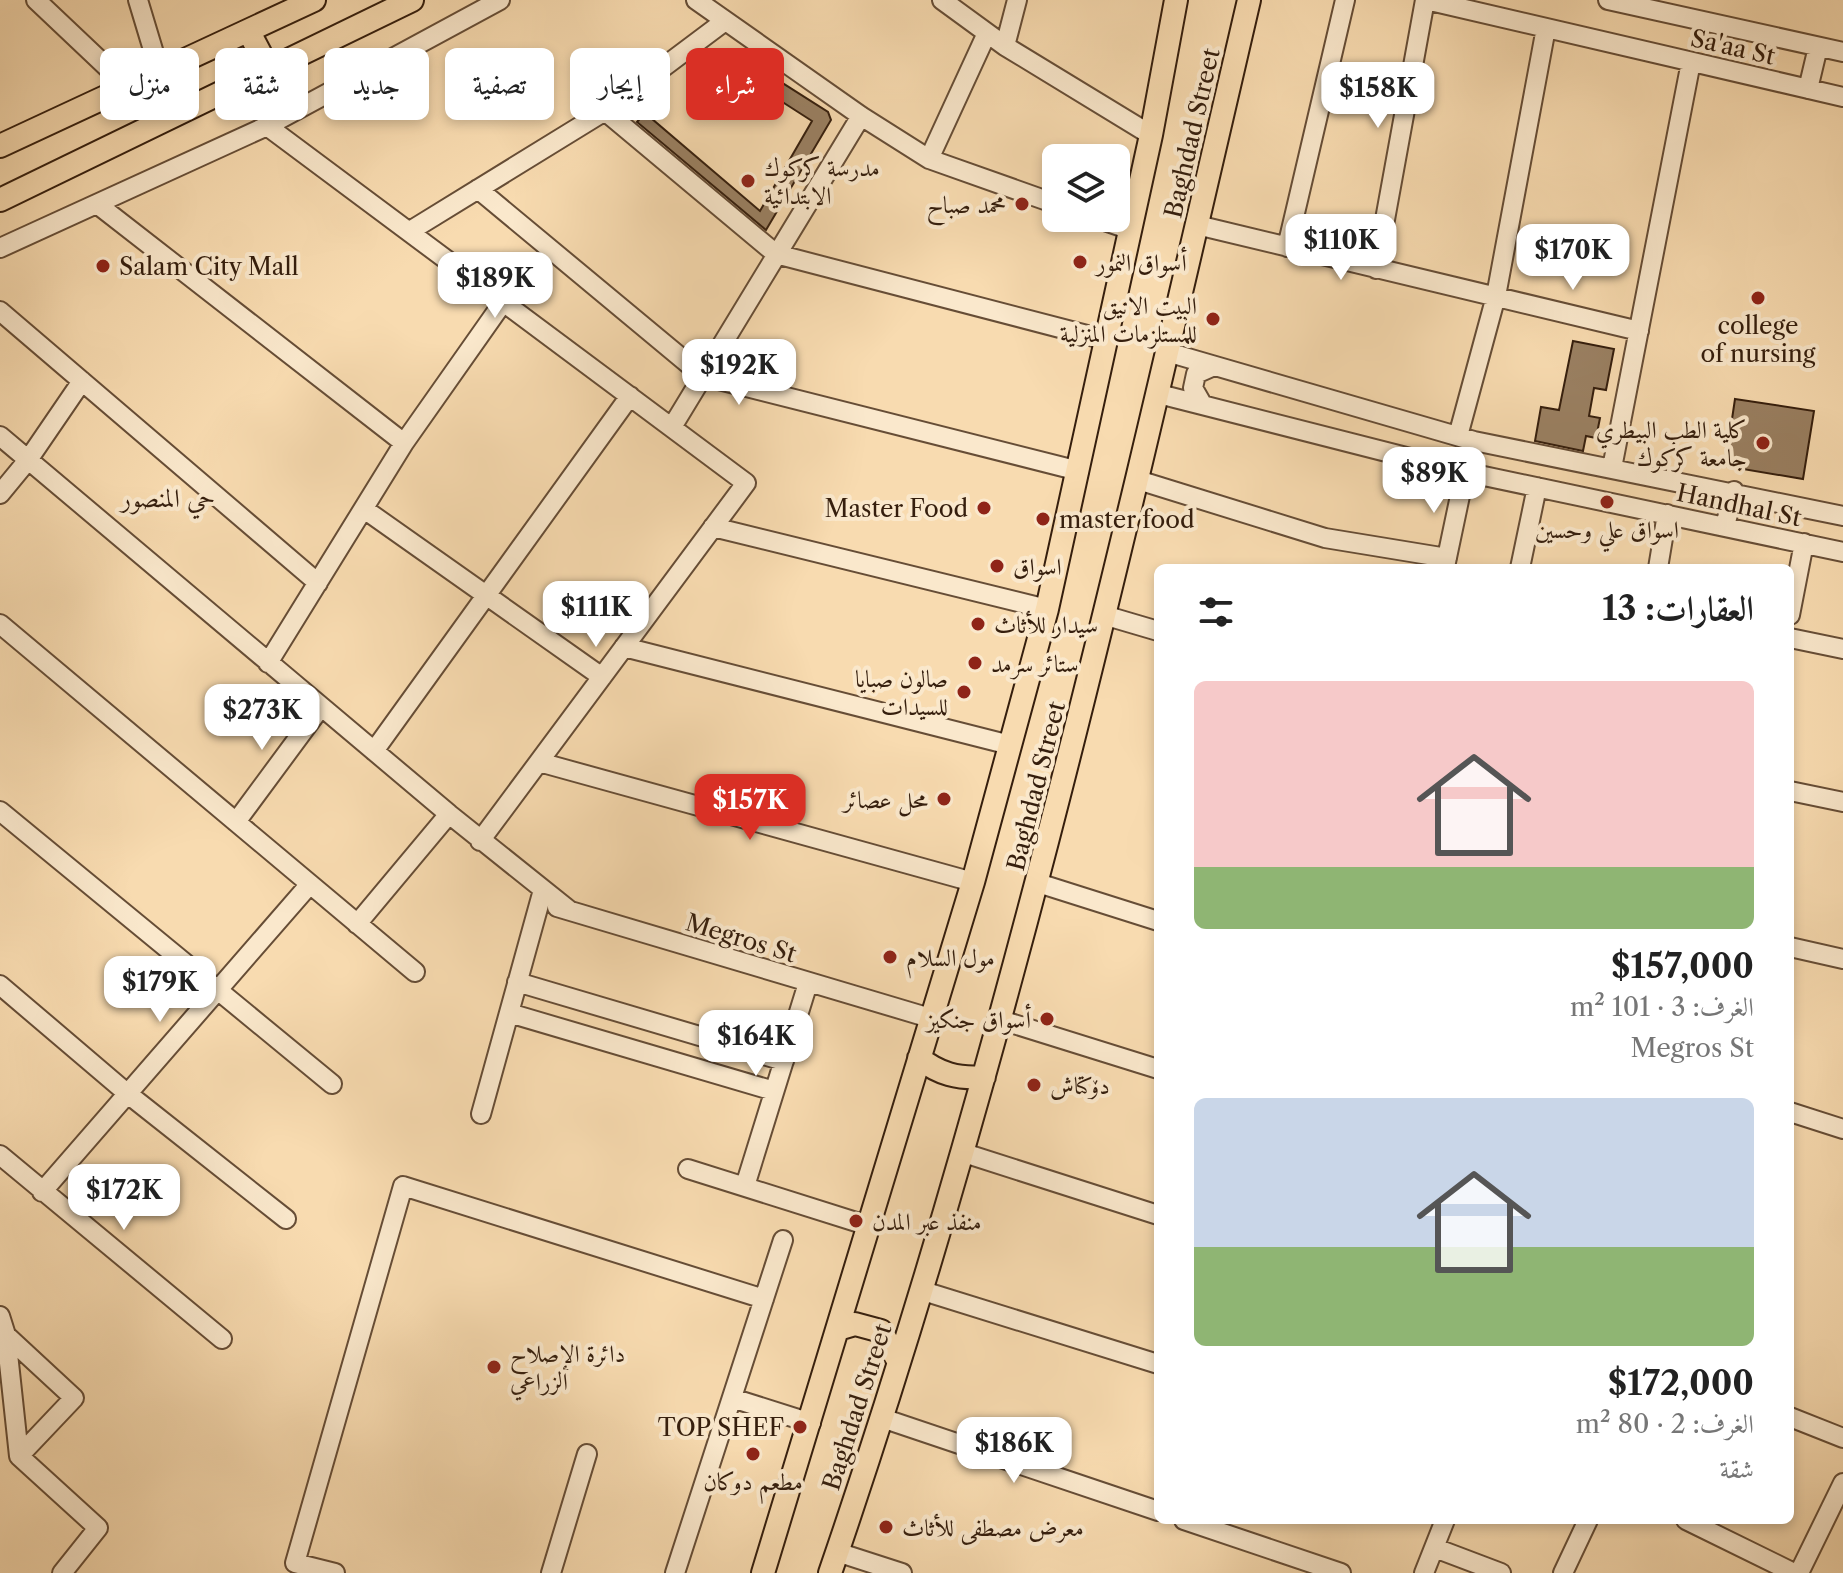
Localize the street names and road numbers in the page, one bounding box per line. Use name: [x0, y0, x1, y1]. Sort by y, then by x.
street label: Sa'aa St: [1688, 23, 1779, 71]
street label: Baghdad Street: [1158, 45, 1226, 221]
street label: Handhal St: [1674, 478, 1805, 532]
street label: Baghdad Street: [1001, 698, 1071, 874]
street label: Megros St: [682, 907, 800, 969]
street label: Baghdad Street: [816, 1320, 898, 1494]

